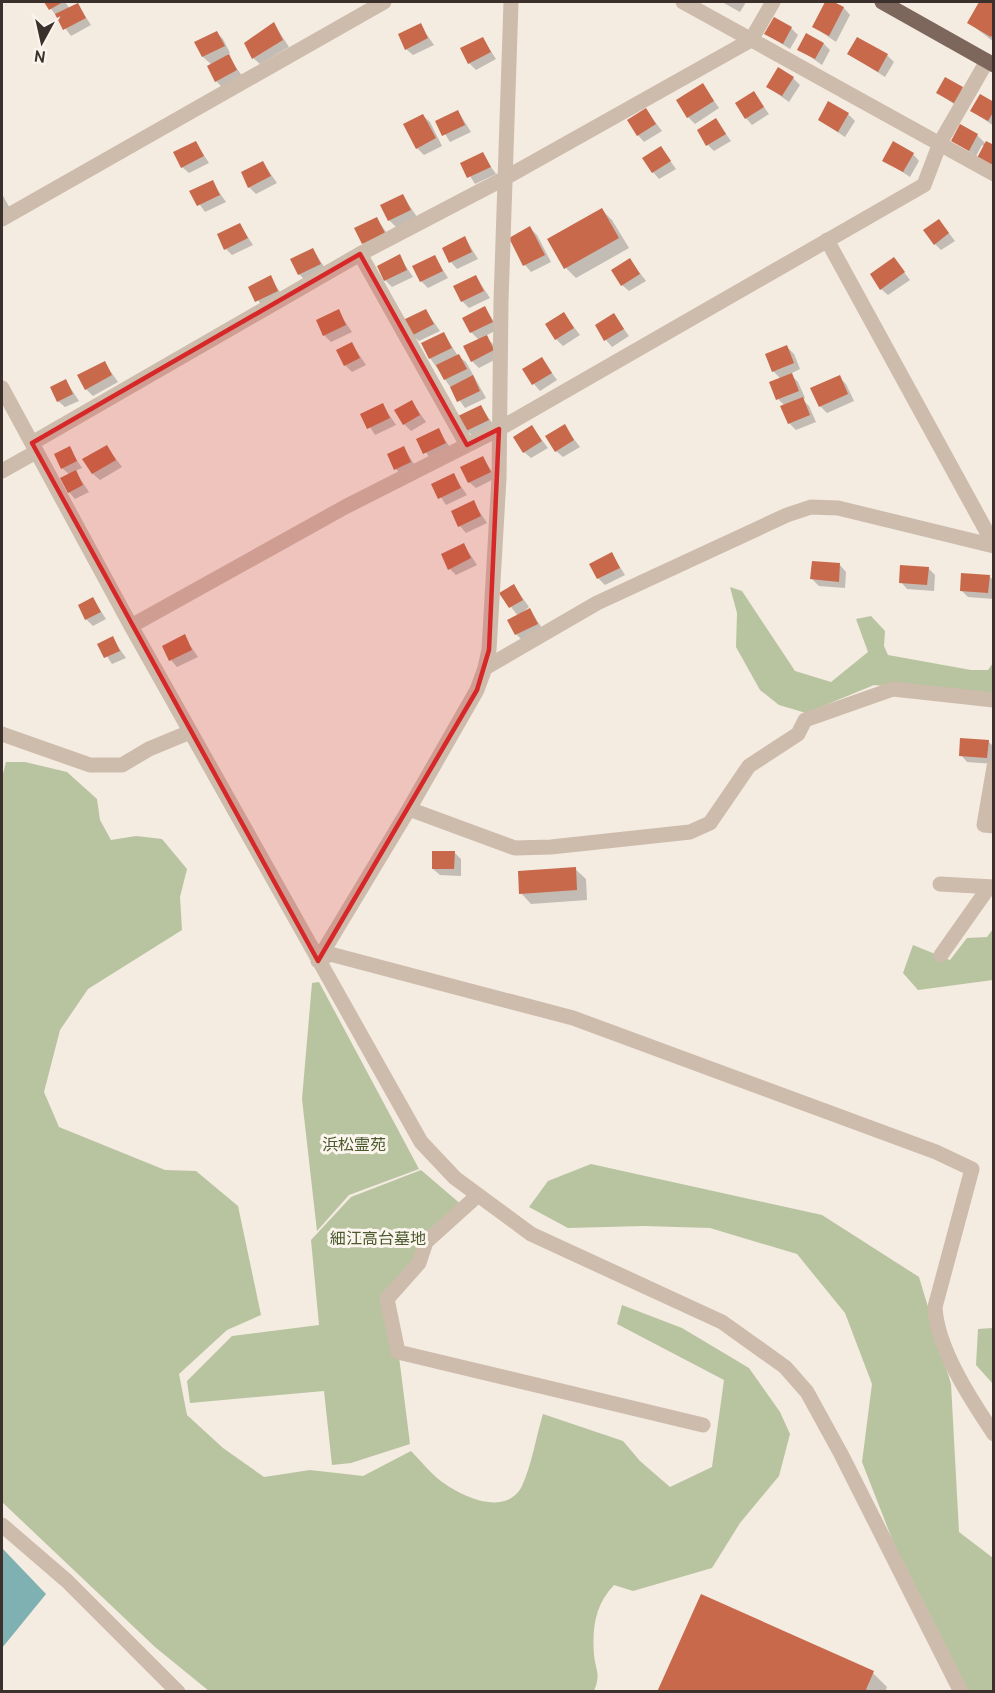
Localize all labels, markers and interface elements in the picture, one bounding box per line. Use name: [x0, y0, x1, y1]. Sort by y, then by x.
north arrow: [12, 12, 72, 72]
text: N: [33, 46, 47, 67]
park label: 浜松霊苑: [322, 1135, 386, 1154]
park label: 細江高台墓地: [330, 1229, 426, 1248]

